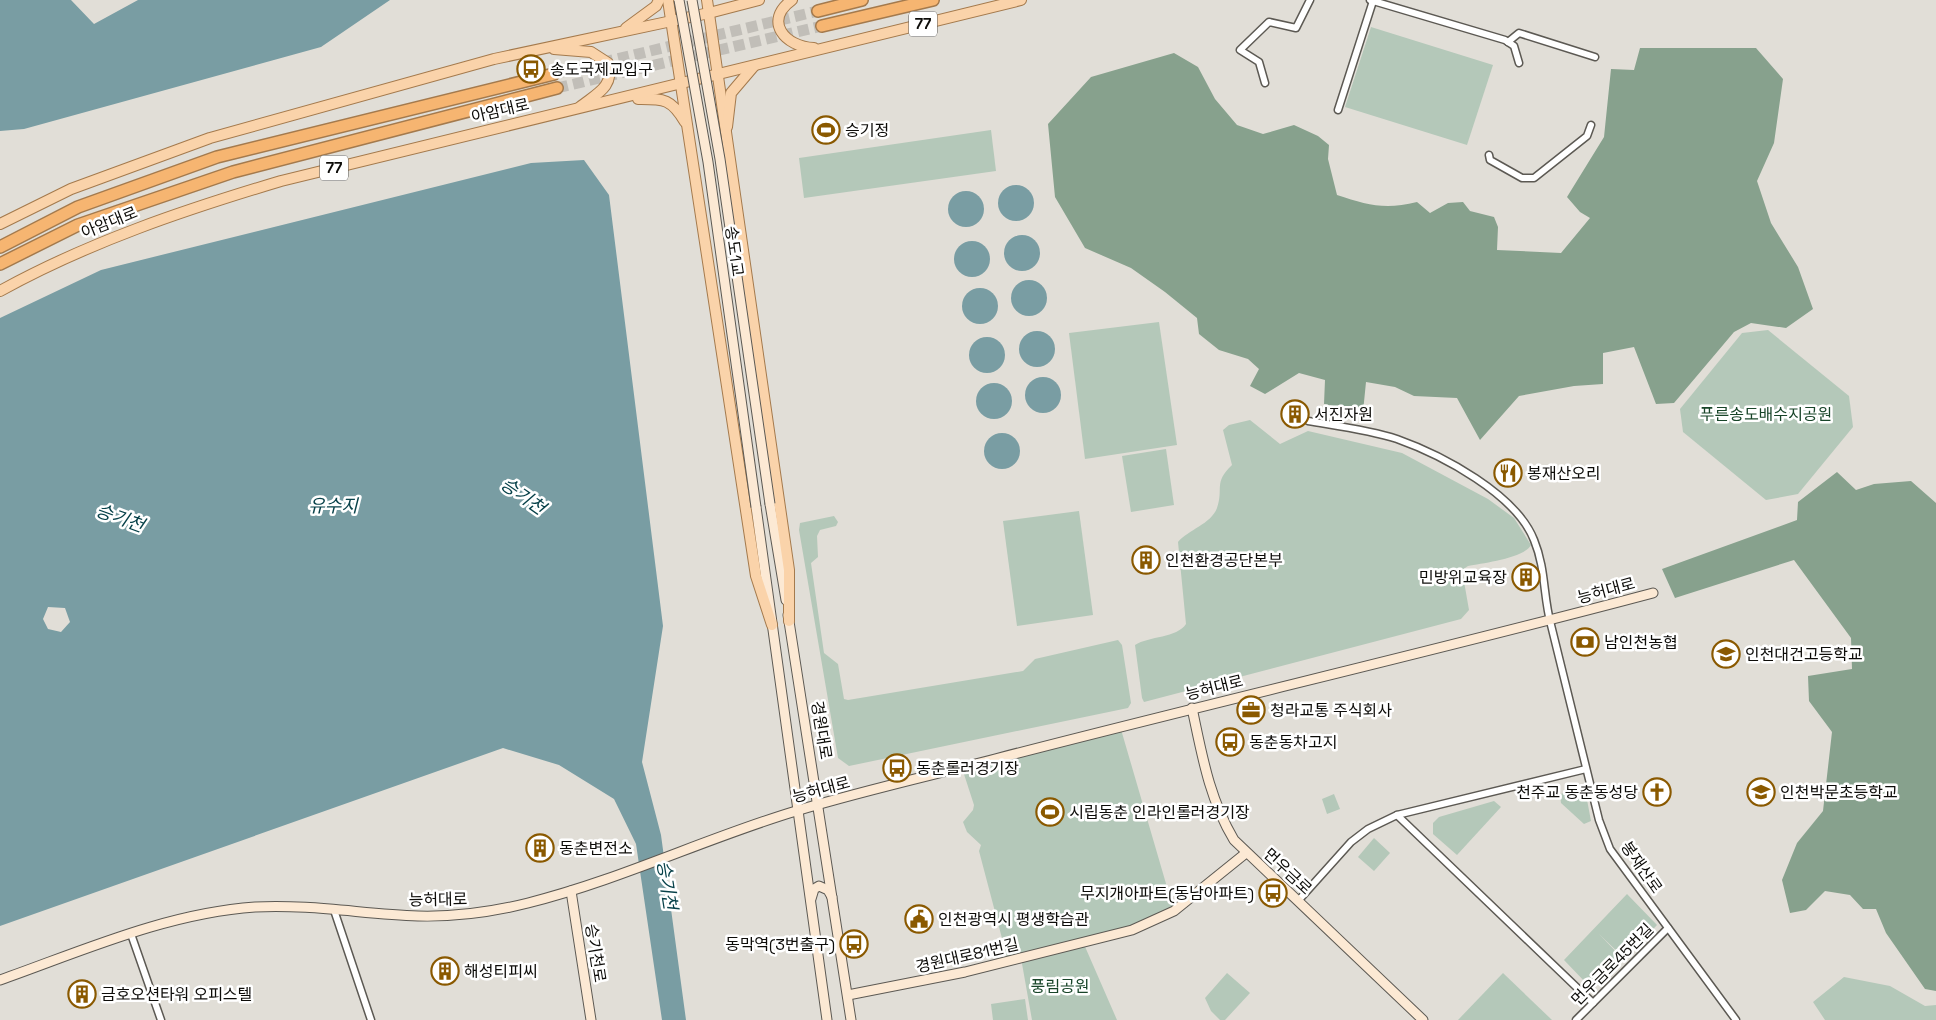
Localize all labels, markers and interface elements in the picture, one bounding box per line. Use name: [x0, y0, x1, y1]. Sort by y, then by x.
road number: 77: [909, 12, 937, 36]
bus stop icon: 송도국제교입구: [516, 54, 546, 84]
place label: 송도국제교입구: [550, 59, 653, 80]
street label: 아암대로: [469, 94, 531, 127]
sports icon: 승기정: [811, 115, 841, 145]
place label: 승기정: [845, 120, 889, 141]
road number: 77: [320, 156, 348, 180]
street label: 아암대로: [78, 202, 141, 243]
street label: 송도1교: [721, 224, 748, 278]
building icon: 서진자원: [1280, 399, 1310, 429]
place label: 서진자원: [1314, 404, 1373, 425]
park label: 푸른송도배수지공원: [1700, 404, 1832, 425]
restaurant icon: 봉재산오리: [1493, 458, 1523, 488]
place label: 봉재산오리: [1527, 463, 1601, 484]
water label: 승기천: [496, 472, 552, 521]
water label: 유수지: [308, 494, 359, 517]
water label: 승기천: [93, 498, 150, 538]
building icon: 인천환경공단본부: [1131, 545, 1161, 575]
place label: 인천환경공단본부: [1165, 550, 1283, 571]
building icon: 민방위교육장: [1511, 562, 1541, 592]
place label: 민방위교육장: [1419, 567, 1507, 588]
street label: 능허대로: [1575, 573, 1638, 608]
bank icon: 남인천농협: [1570, 627, 1600, 657]
place label: 남인천농협: [1604, 632, 1678, 653]
school or university icon: 인천대건고등학교: [1711, 639, 1741, 669]
place label: 인천대건고등학교: [1745, 644, 1863, 665]
street label: 능허대로: [1183, 670, 1245, 705]
office icon: 청라교통 주식회사: [1236, 695, 1266, 725]
street label: 경원대로: [807, 699, 837, 761]
place label: 청라교통 주식회사: [1270, 700, 1392, 721]
bus stop icon: 동춘동차고지: [1215, 727, 1245, 757]
place label: 동춘동차고지: [1249, 732, 1337, 753]
bus stop icon: 동춘롤러경기장: [882, 753, 912, 783]
place label: 동춘롤러경기장: [916, 758, 1019, 779]
street label: 능허대로: [790, 772, 853, 807]
church icon: 천주교 동춘동성당: [1642, 777, 1672, 807]
school or university icon: 인천박문초등학교: [1746, 777, 1776, 807]
place label: 천주교 동춘동성당: [1516, 782, 1638, 803]
place label: 인천박문초등학교: [1780, 782, 1898, 803]
sports icon: 시립동춘 인라인롤러경기장: [1035, 797, 1065, 827]
place label: 시립동춘 인라인롤러경기장: [1069, 802, 1250, 823]
building icon: 동춘변전소: [525, 833, 555, 863]
street label: 봉재산로: [1616, 837, 1667, 898]
place label: 동춘변전소: [559, 838, 633, 859]
street label: 먼우금로: [1259, 844, 1317, 899]
water label: 승기천: [652, 859, 683, 914]
bus stop icon: 무지개아파트(동남아파트): [1258, 878, 1288, 908]
place label: 무지개아파트(동남아파트): [1080, 883, 1254, 904]
street label: 능허대로: [408, 888, 468, 911]
public building icon: 인천광역시 평생학습관: [904, 904, 934, 934]
place label: 인천광역시 평생학습관: [938, 909, 1090, 930]
street label: 먼우금로45번길: [1567, 919, 1658, 1010]
street label: 승기천로: [581, 922, 611, 984]
bus stop icon: 동막역(3번출구): [839, 929, 869, 959]
street label: 경원대로81번길: [914, 933, 1021, 978]
place label: 동막역(3번출구): [725, 934, 835, 955]
building icon: 해성티피씨: [430, 956, 460, 986]
place label: 해성티피씨: [464, 961, 538, 982]
park label: 풍림공원: [1031, 976, 1089, 997]
building icon: 금호오션타워 오피스텔: [67, 979, 97, 1009]
place label: 금호오션타워 오피스텔: [101, 984, 252, 1005]

